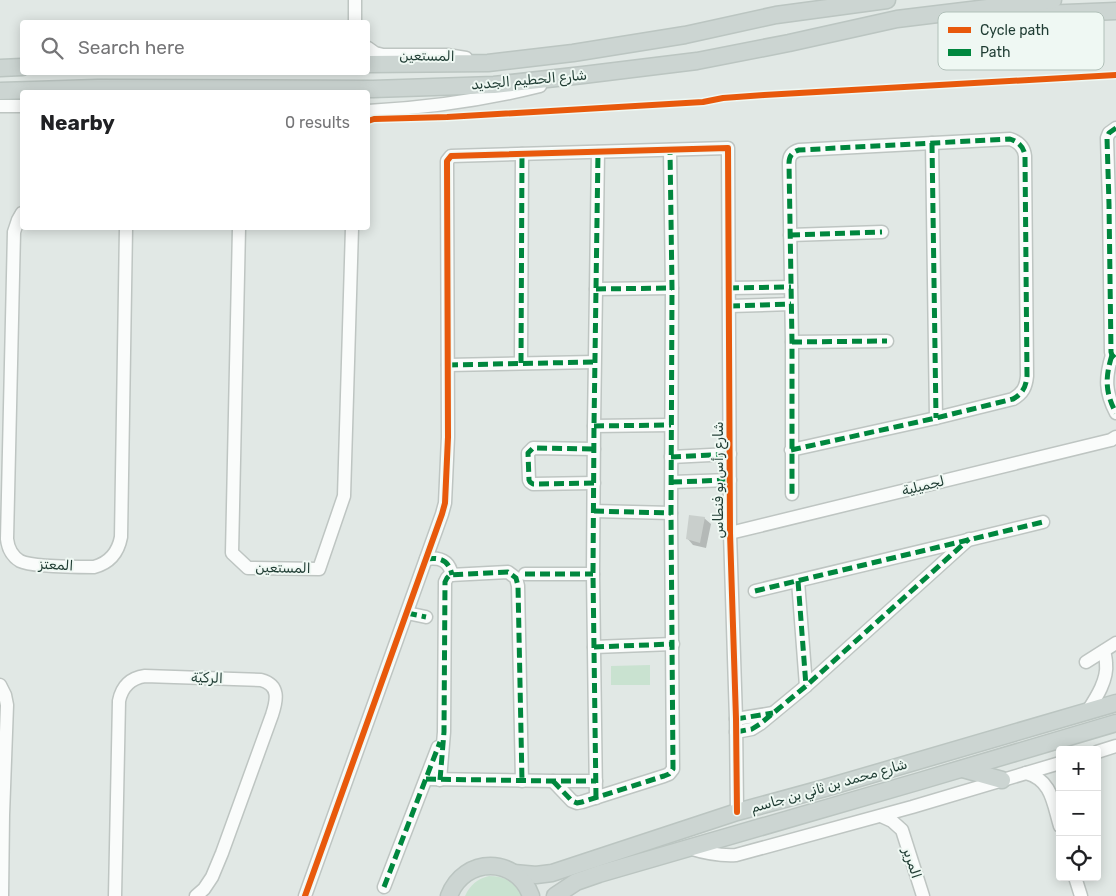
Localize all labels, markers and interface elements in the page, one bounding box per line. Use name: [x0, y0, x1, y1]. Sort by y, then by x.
legend: [938, 12, 1104, 70]
search box: [20, 20, 370, 75]
text: Cycle path: [980, 22, 1049, 39]
icon: search: [38, 34, 66, 62]
text: Search here: [78, 36, 185, 59]
text: Path: [980, 44, 1011, 61]
street label: المستعين: [399, 47, 455, 65]
street label: شارع الحطيم الجديد: [470, 66, 588, 96]
text: Nearby: [40, 110, 115, 135]
text: 0 results: [285, 113, 350, 132]
street label: شارع رأس بو فنطاس: [710, 421, 729, 539]
street label: لجميلية: [900, 472, 946, 500]
street label: المعتز: [37, 556, 74, 574]
street label: المستعين: [255, 559, 311, 577]
street label: الركيّة: [191, 669, 223, 687]
map controls: [1056, 746, 1101, 881]
button: +: [1056, 746, 1101, 791]
street label: شارع محمد بن ثاني بن جاسم: [749, 755, 910, 818]
button: −: [1056, 791, 1101, 836]
button: locate: [1056, 836, 1101, 881]
street label: المرير: [899, 844, 925, 881]

